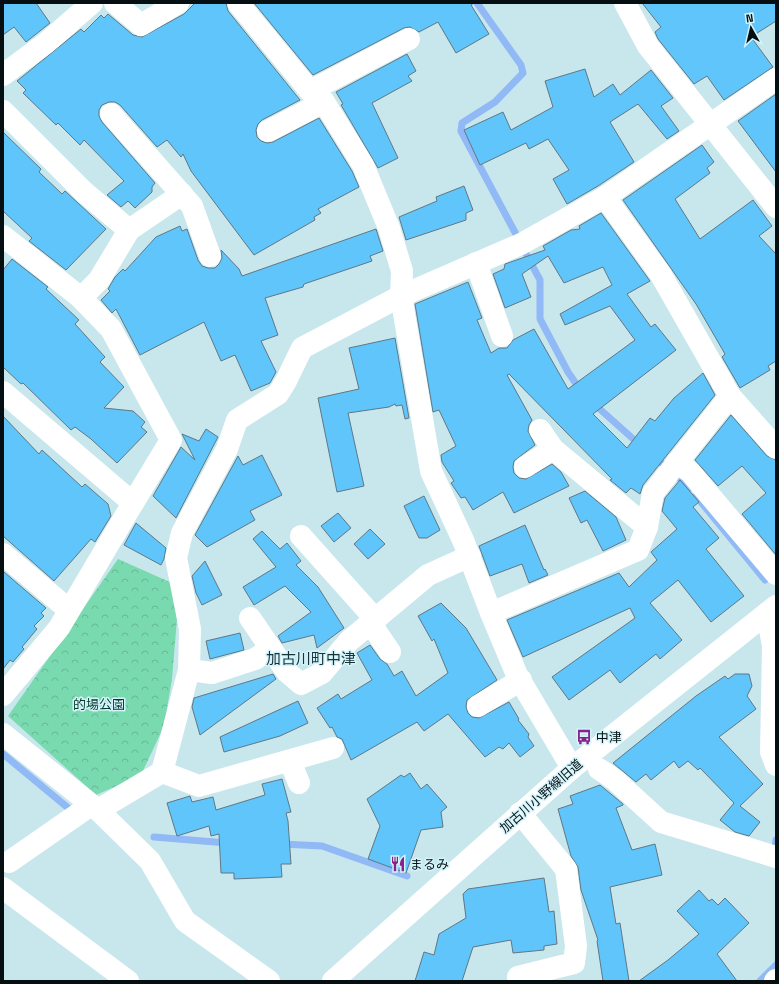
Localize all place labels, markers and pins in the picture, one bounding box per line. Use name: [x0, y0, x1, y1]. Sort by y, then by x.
bus stop icon: 中津: [575, 728, 593, 746]
place label: 中津: [596, 729, 622, 746]
restaurant icon: まるみ: [389, 855, 407, 873]
place label: まるみ: [410, 856, 449, 873]

